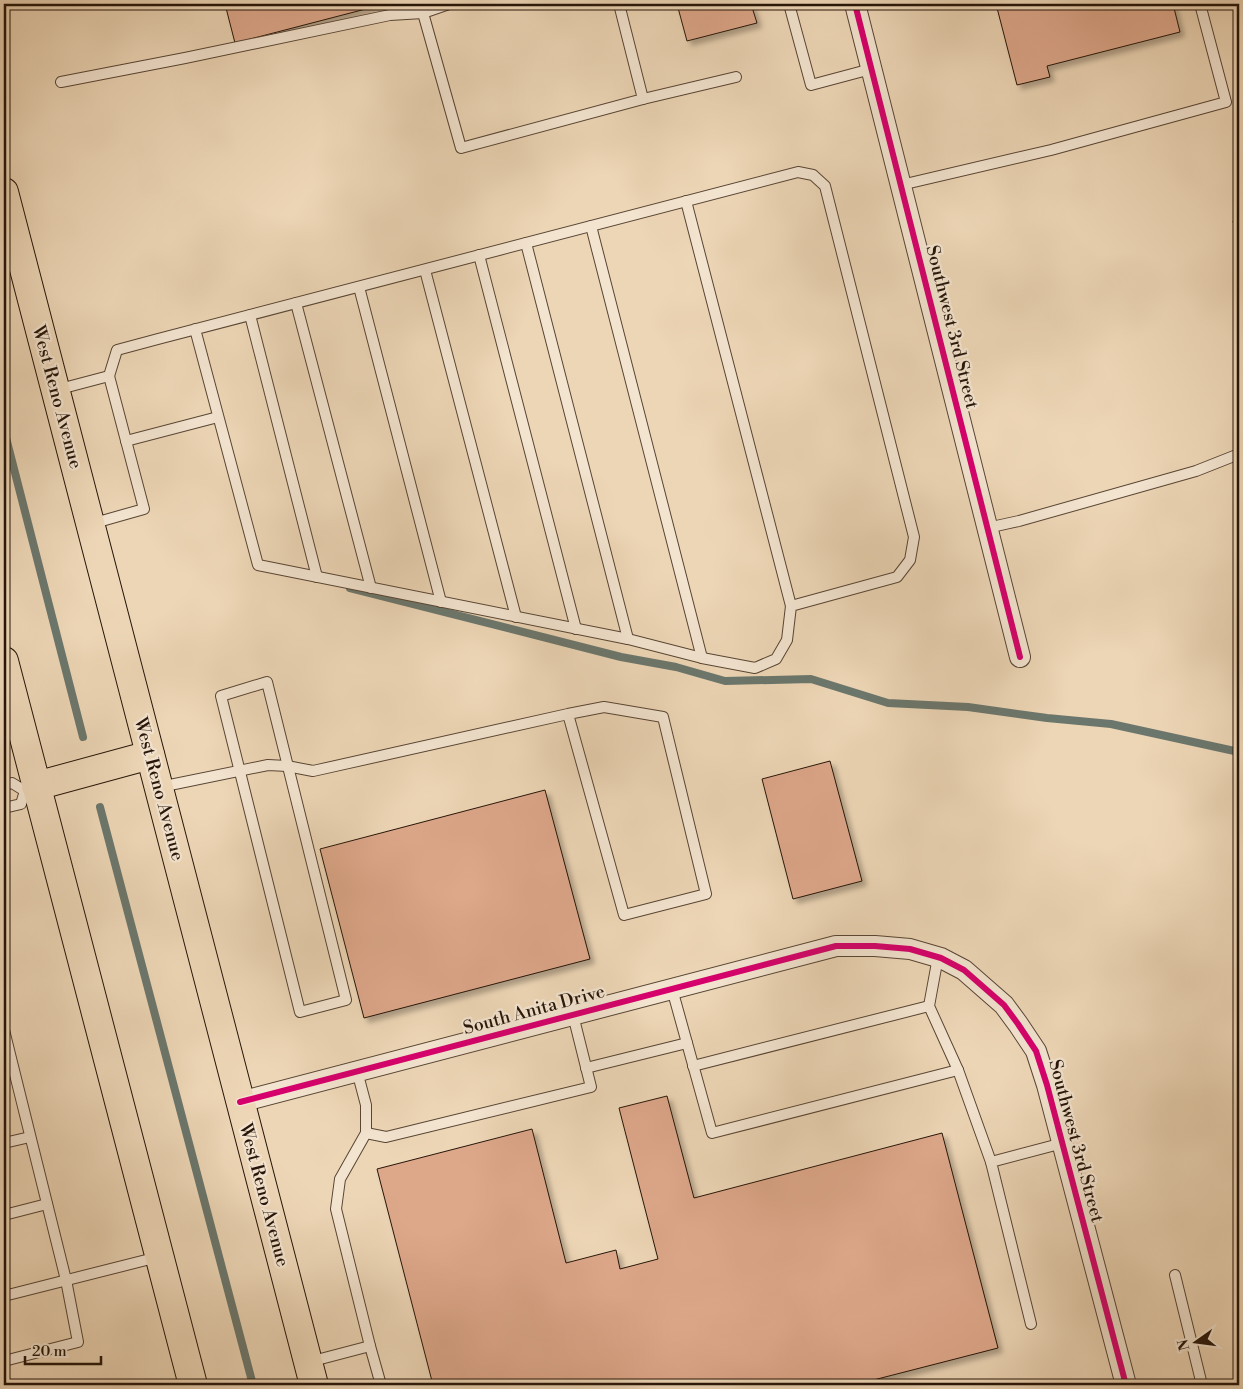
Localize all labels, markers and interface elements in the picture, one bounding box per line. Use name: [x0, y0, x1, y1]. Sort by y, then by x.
street label: Southwest 3rd Street: [921, 243, 984, 412]
street label: West Reno Avenue: [27, 322, 87, 471]
street label: West Reno Avenue: [129, 714, 189, 863]
street label: South Anita Drive: [461, 980, 607, 1040]
street label: Southwest 3rd Street: [1043, 1057, 1109, 1226]
street label: West Reno Avenue: [234, 1120, 294, 1269]
north arrow: [1170, 1316, 1220, 1366]
scale bar: [25, 1334, 101, 1366]
text: N: [1174, 1337, 1194, 1352]
text: 20 m: [32, 1342, 67, 1361]

